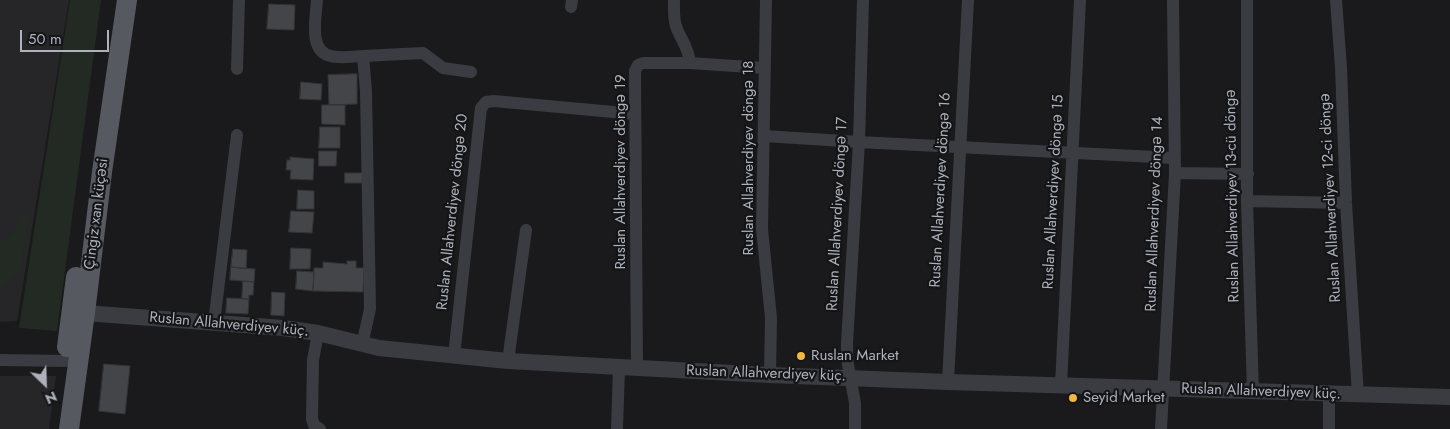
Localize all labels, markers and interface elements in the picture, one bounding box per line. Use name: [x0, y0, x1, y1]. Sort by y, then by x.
scale bar: [22, 20, 111, 52]
text: 50 m: [28, 28, 62, 50]
street label: Ruslan Allahverdiyev döngə 18: [740, 61, 758, 255]
street label: Ruslan Allahverdiyev döngə 19: [612, 74, 630, 270]
street label: Ruslan Allahverdiyev 13-cü döngə: [1222, 89, 1244, 303]
street label: Ruslan Allahverdiyev döngə 16: [927, 92, 955, 288]
street label: Ruslan Allahverdiyev 12-ci döngə: [1317, 93, 1345, 303]
street label: Ruslan Allahverdiyev döngə 15: [1040, 94, 1068, 290]
street label: Ruslan Allahverdiyev döngə 20: [434, 113, 472, 311]
street label: Ruslan Allahverdiyev döngə 17: [824, 116, 852, 312]
street label: Ruslan Allahverdiyev döngə 14: [1143, 116, 1167, 312]
street label: Çingiz xan küçəsi: [81, 157, 113, 271]
street label: Ruslan Allahverdiyev küç.: [149, 309, 309, 341]
place label: Ruslan Market: [811, 347, 899, 365]
marker: Ruslan Market: [795, 350, 807, 362]
north arrow: [20, 359, 70, 409]
street label: Ruslan Allahverdiyev küç.: [686, 362, 846, 386]
street label: Ruslan Allahverdiyev küç.: [1181, 380, 1341, 404]
text: N: [42, 386, 60, 409]
place label: Seyid Market: [1083, 389, 1164, 407]
marker: Seyid Market: [1067, 392, 1079, 404]

